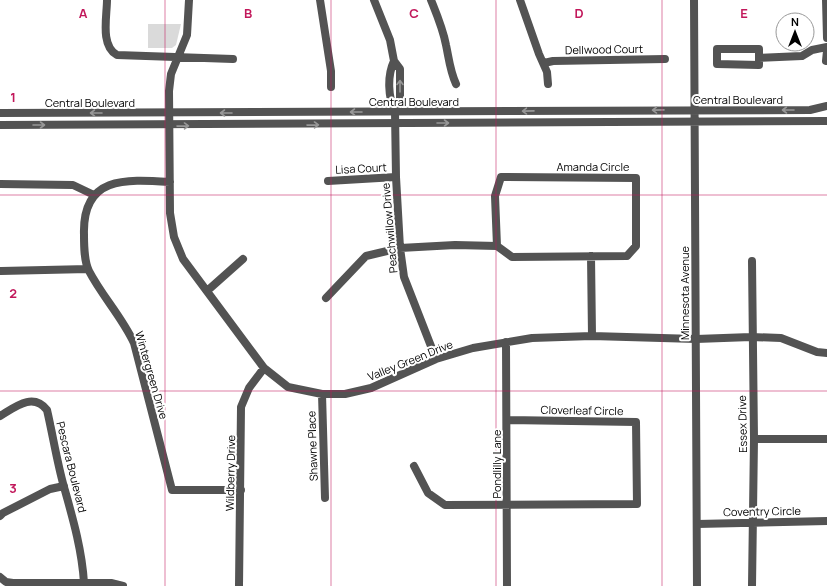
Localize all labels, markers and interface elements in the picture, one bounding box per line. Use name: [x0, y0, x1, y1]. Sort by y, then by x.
text: A: [79, 4, 88, 22]
text: B: [244, 4, 252, 22]
text: C: [409, 4, 419, 22]
text: D: [574, 4, 584, 22]
text: E: [740, 4, 748, 22]
north arrow: [775, 12, 815, 52]
text: N: [791, 14, 799, 29]
street label: Dellwood Court: [565, 41, 643, 57]
one-way arrow: [396, 80, 404, 93]
text: 1: [10, 88, 16, 106]
street label: Central Boulevard: [693, 92, 783, 107]
street label: Central Boulevard: [369, 94, 459, 109]
street label: Central Boulevard: [45, 95, 135, 110]
one-way arrow: [652, 106, 665, 114]
one-way arrow: [782, 106, 795, 114]
one-way arrow: [522, 107, 535, 115]
one-way arrow: [350, 108, 363, 116]
one-way arrow: [90, 109, 103, 117]
one-way arrow: [220, 109, 233, 117]
one-way arrow: [436, 119, 449, 127]
one-way arrow: [32, 121, 45, 129]
one-way arrow: [306, 121, 319, 128]
one-way arrow: [176, 122, 189, 130]
street label: Lisa Court: [335, 159, 387, 177]
street label: Amanda Circle: [557, 159, 630, 174]
street label: Peachwillow Drive: [378, 182, 400, 274]
street label: Minnesota Avenue: [677, 245, 692, 340]
text: 2: [9, 284, 17, 302]
street label: Wintergreen Drive: [132, 329, 172, 421]
street label: Valley Green Drive: [365, 336, 455, 384]
street label: Essex Drive: [734, 394, 750, 453]
street label: Cloverleaf Circle: [540, 402, 624, 418]
street label: Shawne Place: [303, 410, 321, 481]
street label: Pescara Boulevard: [53, 420, 91, 514]
street label: Pondlilly Lane: [489, 429, 504, 499]
street label: Wildberry Drive: [222, 434, 238, 511]
text: 3: [9, 479, 17, 497]
street label: Coventry Circle: [723, 503, 802, 519]

